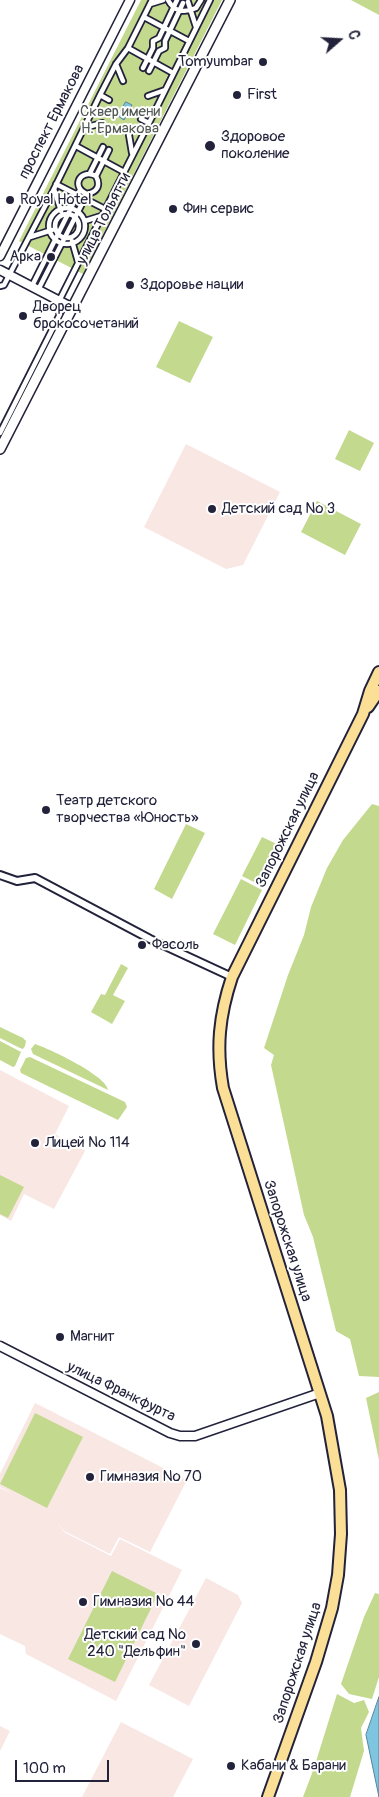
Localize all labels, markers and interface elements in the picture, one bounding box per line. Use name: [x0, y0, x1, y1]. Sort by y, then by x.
north arrow: [314, 15, 364, 65]
text: С: [344, 28, 363, 42]
place label: Tomyumbar: [178, 53, 253, 71]
marker: Tomyumbar: [257, 56, 269, 68]
street label: проспект Ермакова: [15, 62, 89, 182]
place label: First: [247, 86, 277, 104]
marker: First: [231, 89, 243, 101]
park label: Сквер имени Н. Ермакова: [80, 103, 160, 138]
place label: Здоровое поколение: [221, 128, 289, 163]
marker: Здоровое поколение: [203, 139, 217, 153]
street label: улица Тольятти: [73, 170, 135, 268]
place label: Royal Hotel: [20, 191, 92, 209]
marker: Royal Hotel: [4, 194, 16, 206]
place label: Фин сервис: [183, 200, 254, 218]
marker: Фин сервис: [167, 203, 179, 215]
place label: Арка: [9, 248, 41, 266]
marker: Арка: [45, 251, 57, 263]
place label: Здоровье нации: [140, 276, 243, 294]
marker: Здоровье нации: [124, 279, 136, 291]
place label: Дворец брокосочетаний: [33, 298, 139, 333]
marker: Дворец брокосочетаний: [17, 310, 29, 322]
place label: Детский сад № 3: [222, 500, 335, 518]
marker: Детский сад № 3: [206, 503, 218, 515]
street label: Запорожская улица: [252, 769, 324, 891]
place label: Театр детского творчества «Юность»: [56, 792, 199, 827]
marker: Театр детского творчества «Юность»: [40, 804, 52, 816]
place label: Фасоль: [152, 936, 199, 954]
marker: Фасоль: [136, 939, 148, 951]
place label: Лицей № 114: [45, 1134, 130, 1152]
marker: Лицей № 114: [29, 1137, 41, 1149]
street label: Запорожская улица: [259, 1178, 315, 1304]
place label: Магнит: [70, 1328, 115, 1346]
marker: Магнит: [54, 1331, 66, 1343]
street label: улица Франкфурта: [64, 1358, 178, 1426]
place label: Гимназия № 70: [100, 1468, 202, 1486]
marker: Гимназия № 70: [84, 1471, 96, 1483]
place label: Гимназия № 44: [93, 1593, 194, 1611]
marker: Гимназия № 44: [77, 1596, 89, 1608]
street label: Запорожская улица: [270, 1600, 326, 1726]
place label: Детский сад № 240 "Дельфин": [85, 1626, 186, 1661]
marker: Детский сад № 240 "Дельфин": [190, 1638, 202, 1650]
scale bar: [18, 1750, 111, 1782]
place label: Кабани & Барани: [241, 1757, 346, 1775]
text: 100 m: [23, 1759, 66, 1778]
marker: Кабани & Барани: [225, 1760, 237, 1772]

